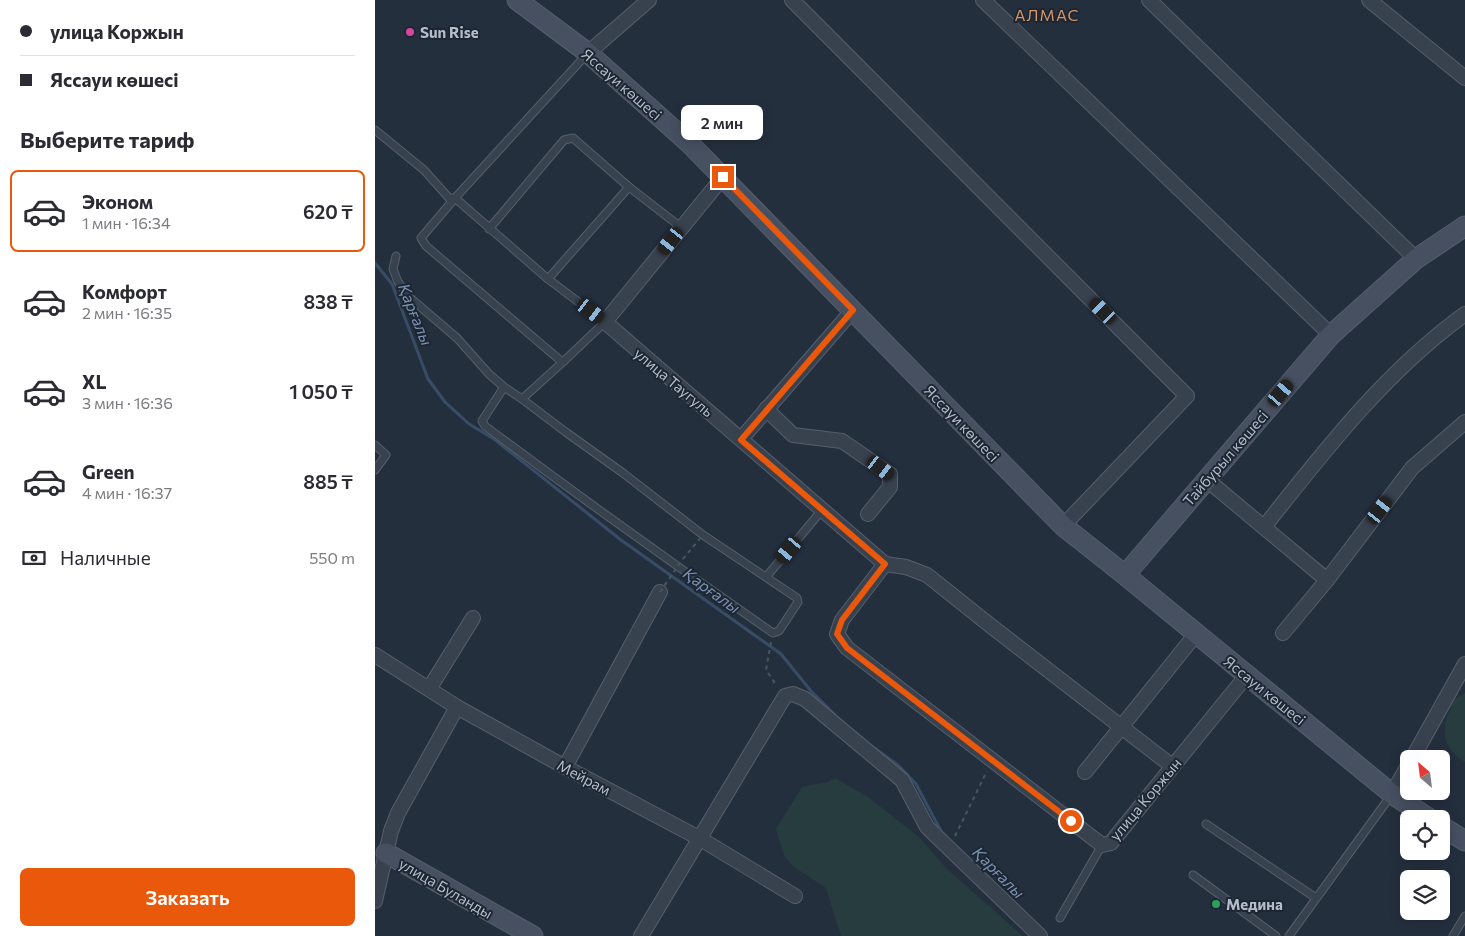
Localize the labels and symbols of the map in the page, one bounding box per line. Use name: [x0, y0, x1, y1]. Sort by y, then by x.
district label: АЛМАС: [1015, 5, 1079, 24]
place label: Sun Rise: [420, 23, 479, 41]
marker: Sun Rise: [404, 26, 416, 38]
street label: Яссауи көшесі: [578, 44, 666, 124]
callout: 2 мин: [682, 104, 764, 140]
route end: [712, 166, 734, 188]
car: [655, 225, 686, 257]
water label: Қарғалы: [395, 280, 437, 348]
car: [1087, 295, 1118, 327]
car: [574, 296, 607, 326]
street label: улица Таугуль: [631, 344, 717, 421]
car: [1265, 377, 1296, 409]
street label: Яссауи көшесі: [921, 381, 1003, 465]
street label: Тайбурыл көшесі: [1179, 407, 1271, 509]
car: [864, 453, 897, 483]
car: [1364, 494, 1395, 526]
car: [773, 534, 804, 566]
water label: Қарғалы: [680, 563, 744, 617]
street label: Яссауи көшесі: [1220, 652, 1310, 728]
north arrow: [1400, 750, 1450, 800]
street label: улица Коржын: [1105, 754, 1185, 844]
street label: Мейрам: [554, 755, 614, 799]
route start: [1060, 810, 1082, 832]
water label: Қарғалы: [969, 842, 1029, 902]
street label: улица Буланды: [396, 854, 496, 922]
place label: Медина: [1226, 895, 1283, 913]
marker: Медина: [1210, 898, 1222, 910]

